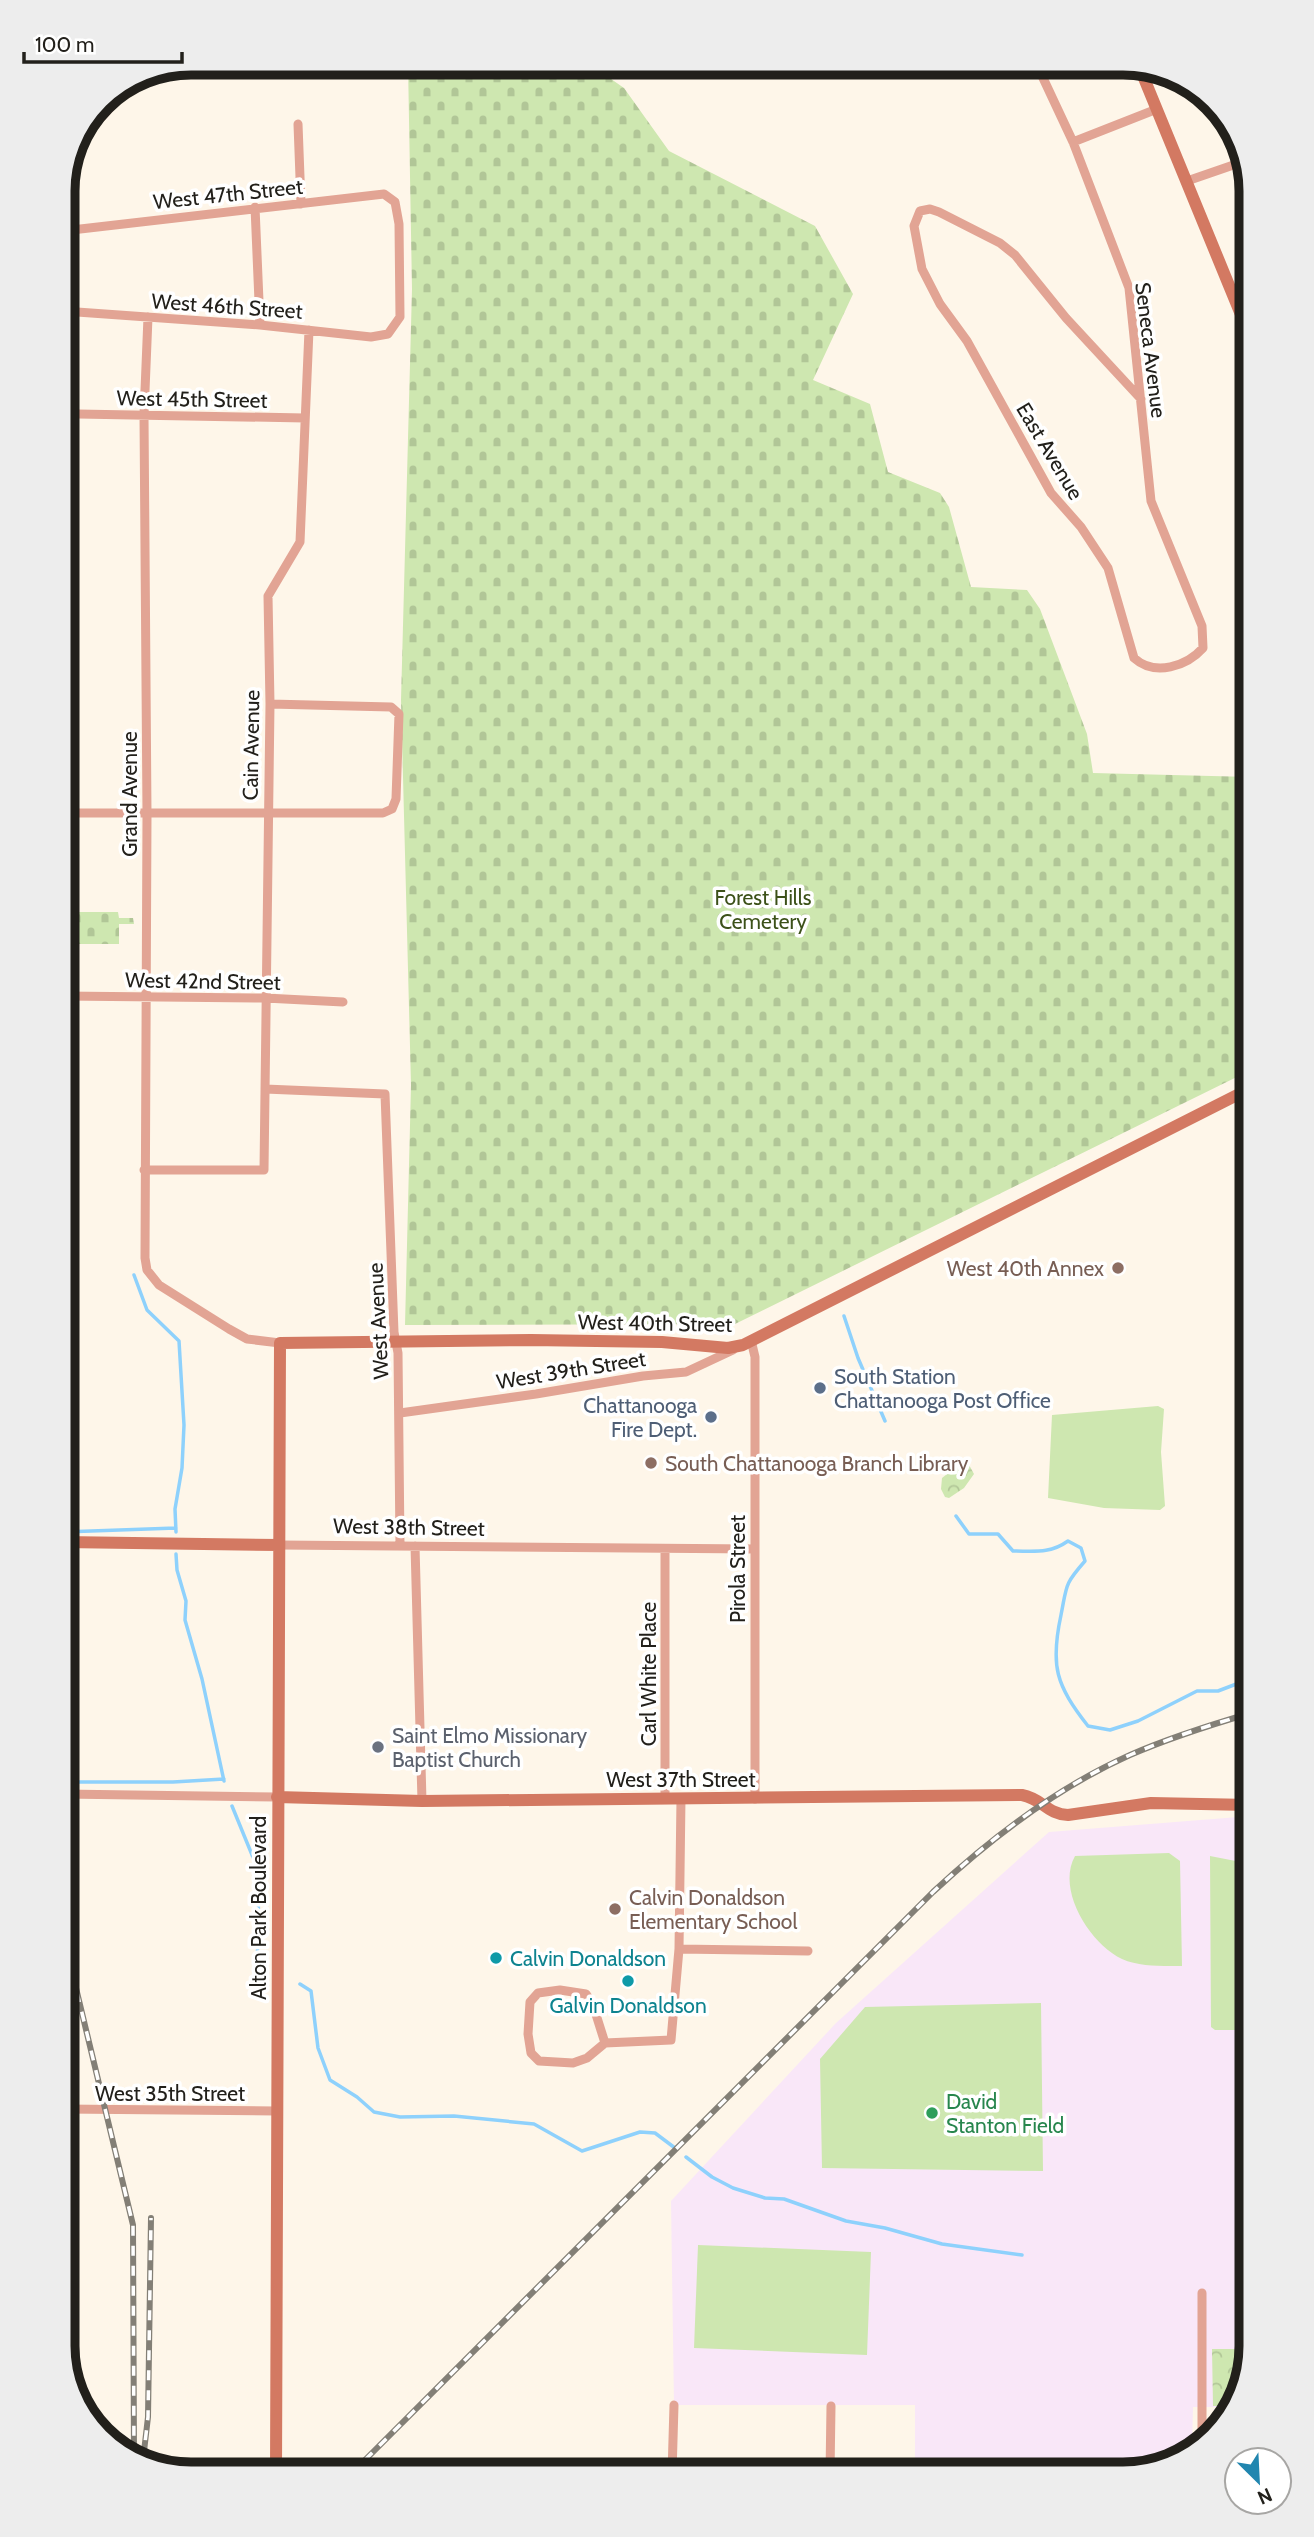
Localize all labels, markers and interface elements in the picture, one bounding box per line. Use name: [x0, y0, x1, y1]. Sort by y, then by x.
scale bar: [24, 21, 182, 65]
text: 100 m: [35, 32, 94, 57]
street label: West 47th Street: [152, 174, 304, 214]
street label: Seneca Avenue: [1130, 281, 1172, 419]
street label: West 46th Street: [151, 288, 303, 324]
street label: West 45th Street: [116, 385, 268, 413]
street label: East Avenue: [1011, 398, 1089, 504]
street label: Cain Avenue: [238, 689, 264, 800]
street label: Grand Avenue: [117, 731, 142, 857]
park label: Forest Hills Cemetery: [715, 885, 812, 934]
street label: West 42nd Street: [125, 967, 281, 995]
place label: West 40th Annex: [947, 1256, 1104, 1281]
marker: West 40th Annex: [1110, 1260, 1126, 1276]
street label: West Avenue: [362, 1262, 394, 1380]
street label: West 40th Street: [578, 1309, 732, 1337]
street label: West 39th Street: [495, 1346, 647, 1394]
place label: South Station Chattanooga Post Office: [834, 1364, 1051, 1413]
marker: South Station Chattanooga Post Office: [812, 1380, 828, 1396]
place label: Chattanooga Fire Dept.: [583, 1393, 697, 1442]
marker: Chattanooga Fire Dept.: [703, 1409, 719, 1425]
place label: South Chattanooga Branch Library: [665, 1451, 969, 1476]
marker: South Chattanooga Branch Library: [643, 1455, 659, 1471]
street label: West 38th Street: [333, 1513, 485, 1541]
street label: Pirola Street: [725, 1515, 750, 1623]
street label: Carl White Place: [636, 1601, 661, 1746]
place label: Saint Elmo Missionary Baptist Church: [392, 1723, 588, 1772]
marker: Saint Elmo Missionary Baptist Church: [370, 1739, 386, 1755]
street label: West 37th Street: [606, 1767, 756, 1792]
street label: Alton Park Boulevard: [246, 1816, 271, 2000]
place label: Calvin Donaldson Elementary School: [629, 1885, 797, 1934]
marker: Calvin Donaldson Elementary School: [607, 1901, 623, 1917]
place label: Calvin Donaldson: [510, 1946, 666, 1971]
marker: Calvin Donaldson: [488, 1950, 504, 1966]
marker: Galvin Donaldson: [620, 1973, 636, 1989]
place label: Galvin Donaldson: [549, 1993, 707, 2018]
street label: West 35th Street: [95, 2081, 245, 2106]
place label: David Stanton Field: [946, 2089, 1064, 2138]
marker: David Stanton Field: [924, 2105, 940, 2121]
north arrow: [1223, 2446, 1293, 2516]
text: N: [1254, 2483, 1276, 2509]

